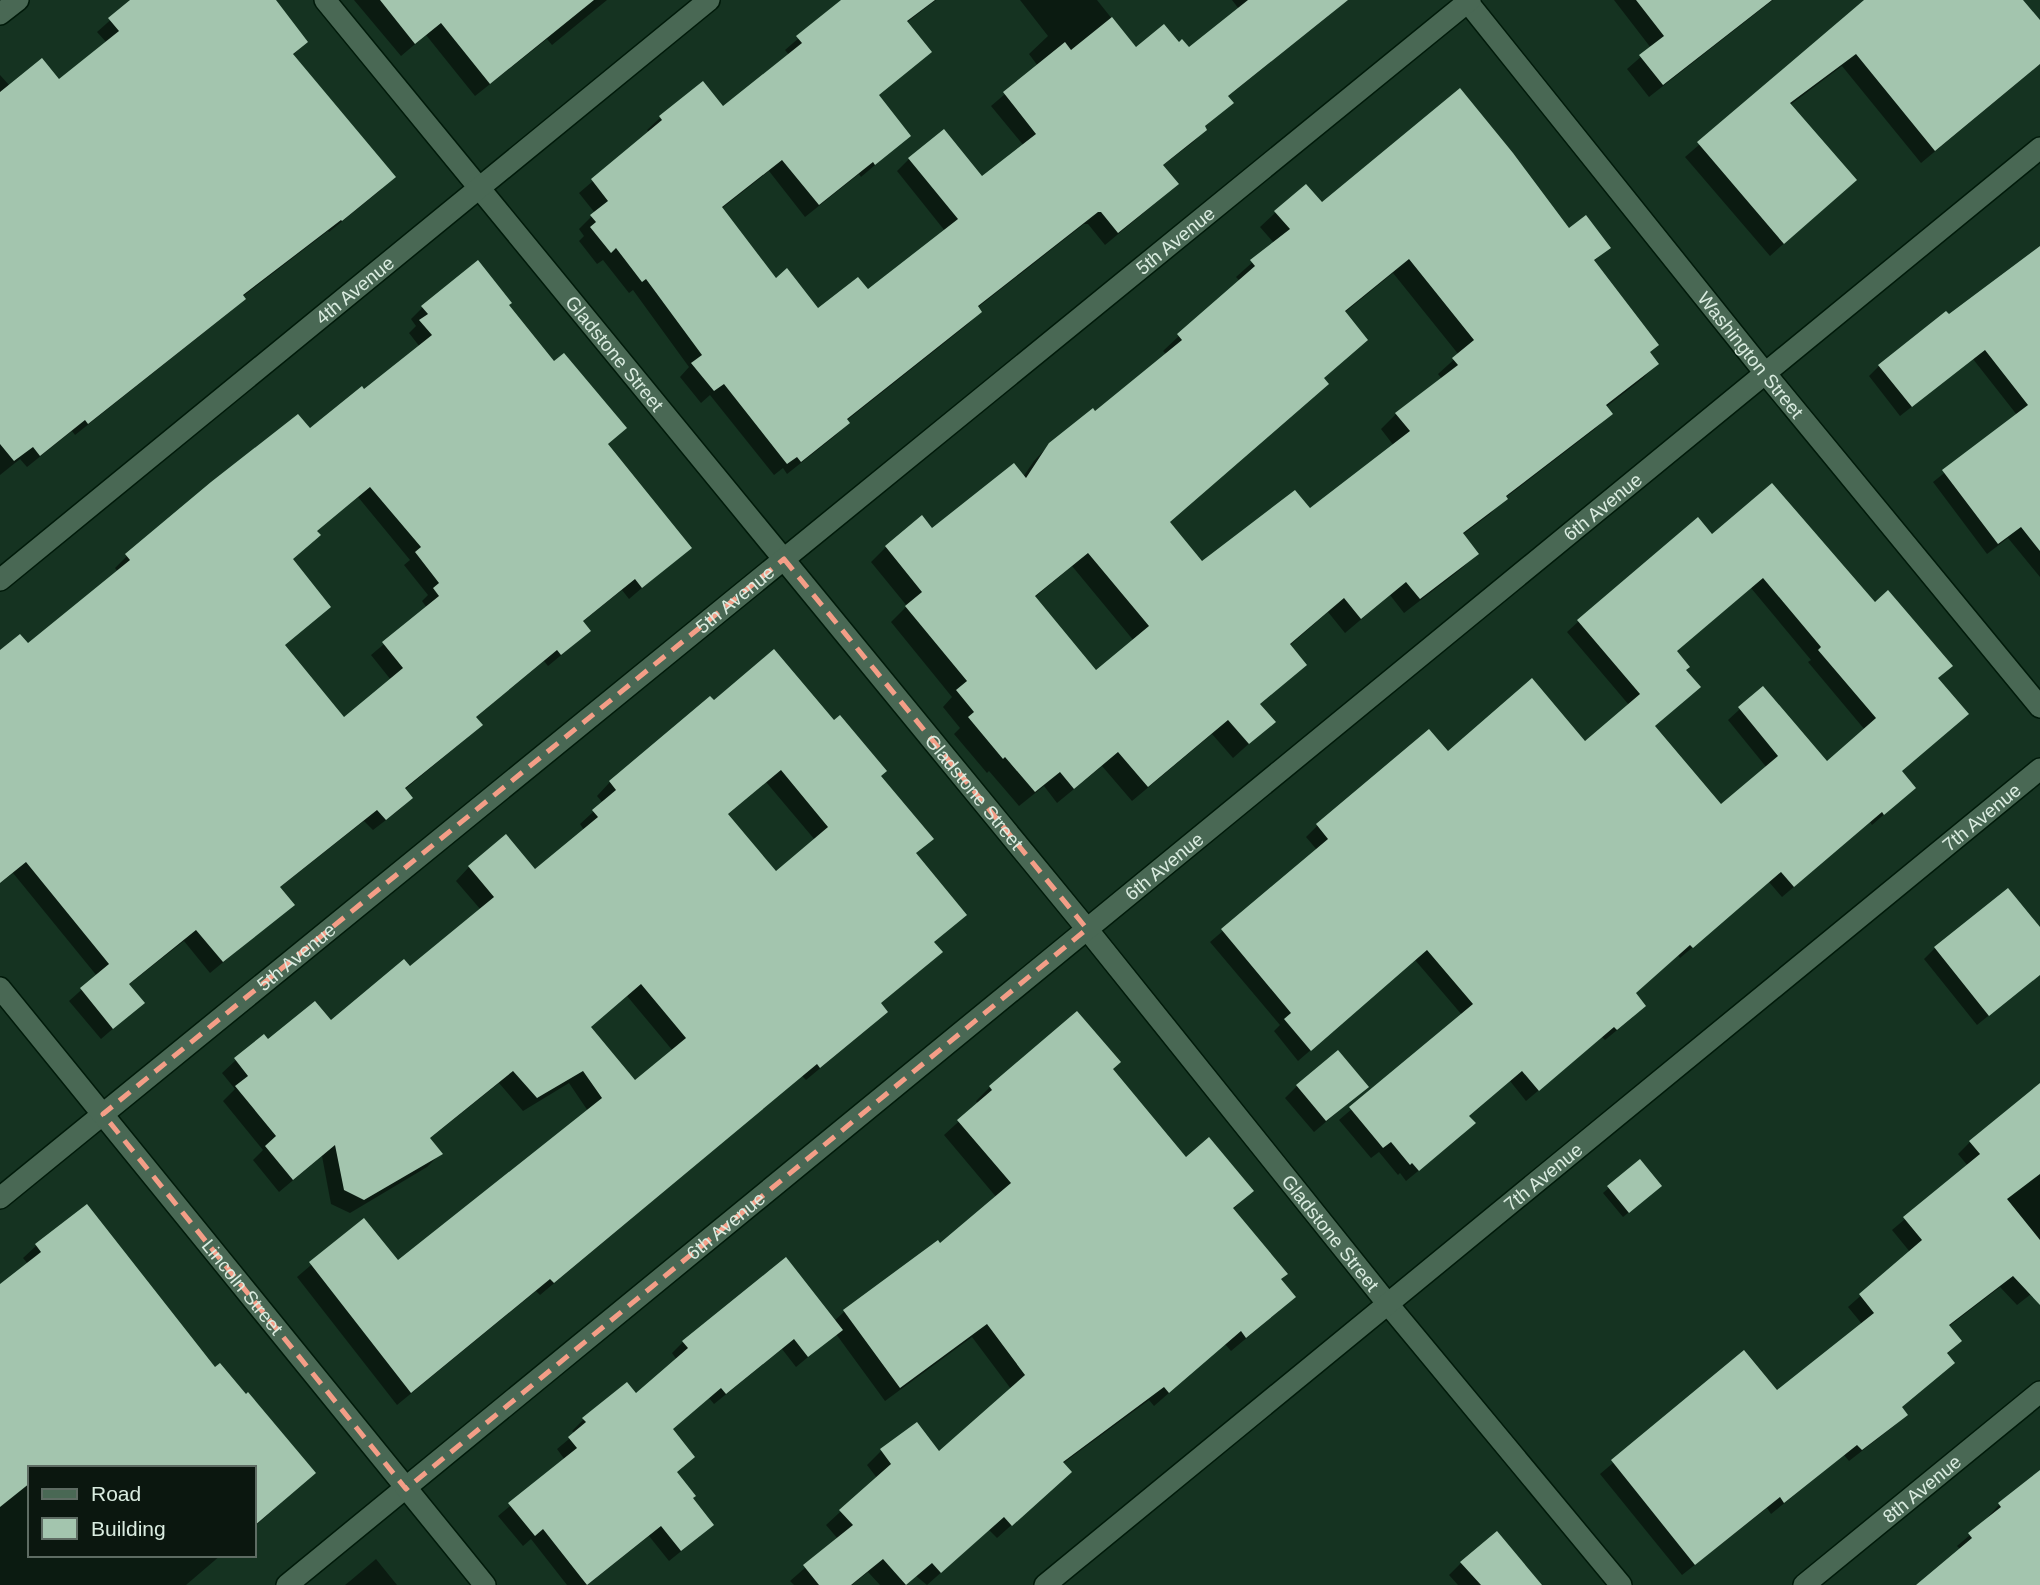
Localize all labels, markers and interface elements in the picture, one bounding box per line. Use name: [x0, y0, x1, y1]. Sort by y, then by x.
street label: 5th Avenue: [1132, 203, 1219, 279]
street label: 4th Avenue: [311, 252, 398, 329]
street label: Washington Street: [1693, 288, 1808, 423]
street label: Gladstone Street: [561, 292, 668, 416]
street label: 6th Avenue: [1559, 469, 1646, 545]
street label: 5th Avenue: [692, 561, 779, 638]
street label: Gladstone Street: [921, 730, 1028, 854]
street label: 7th Avenue: [1938, 779, 2025, 856]
street label: 6th Avenue: [1121, 828, 1208, 905]
street label: 5th Avenue: [253, 919, 340, 995]
street label: 7th Avenue: [1500, 1139, 1587, 1215]
street label: Gladstone Street: [1277, 1171, 1384, 1296]
street label: 6th Avenue: [682, 1188, 769, 1264]
street label: Lincoln Street: [198, 1235, 288, 1339]
street label: 8th Avenue: [1879, 1451, 1965, 1527]
legend: [28, 1466, 256, 1557]
text: Road: [91, 1482, 141, 1505]
text: Building: [91, 1517, 166, 1540]

